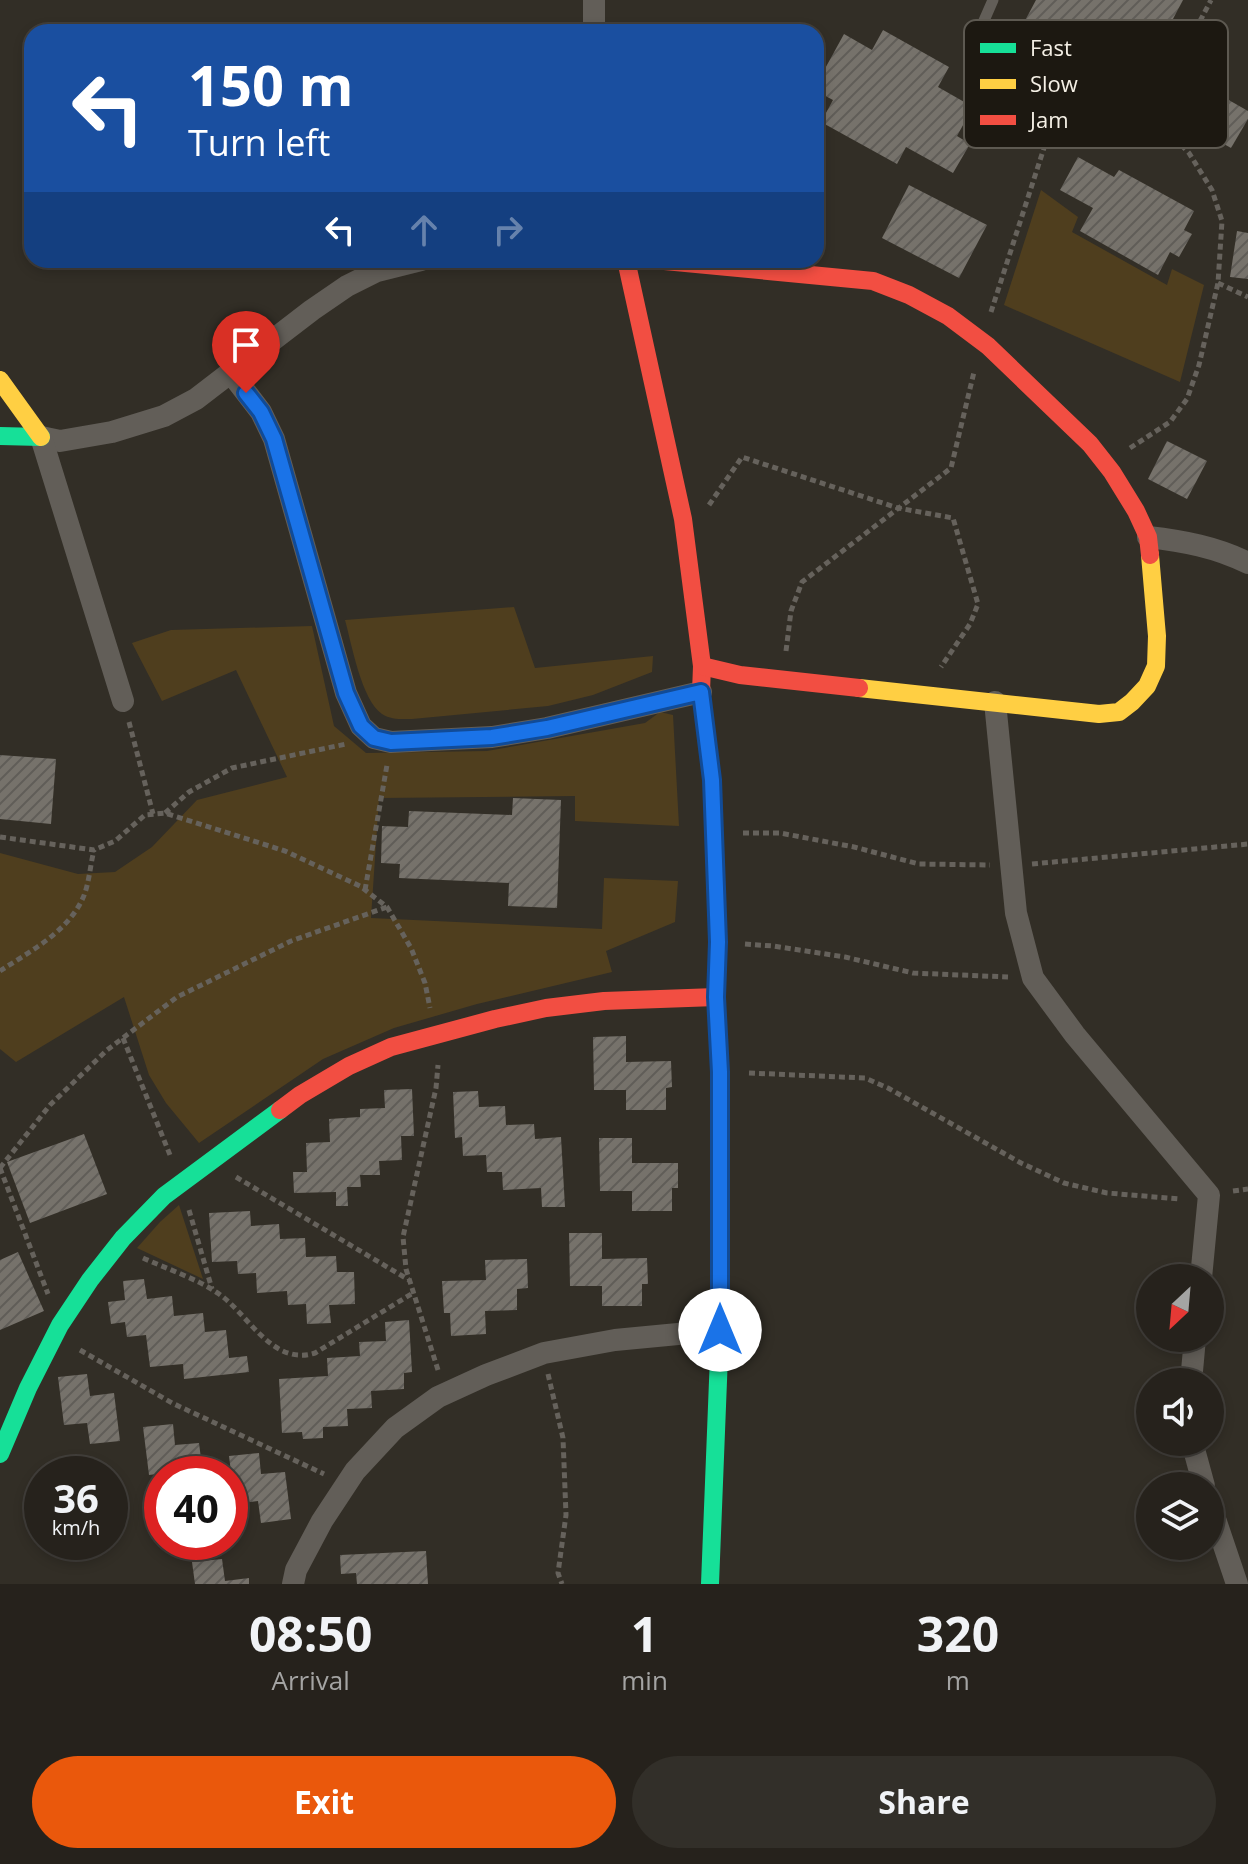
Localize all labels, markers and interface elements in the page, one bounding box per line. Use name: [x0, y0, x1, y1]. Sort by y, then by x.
legend: [964, 20, 1228, 148]
text: Fast: [1030, 32, 1072, 62]
text: 150 m: [188, 46, 354, 122]
icon: left: [56, 56, 160, 160]
text: Slow: [1030, 68, 1078, 98]
text: Jam: [1028, 104, 1069, 134]
text: Turn left: [188, 118, 330, 167]
icon: left: [318, 208, 362, 252]
icon: ahead: [402, 208, 446, 252]
icon: right: [486, 208, 530, 252]
pin: [212, 311, 280, 393]
icon: arrive: [224, 323, 268, 367]
north arrow: [1136, 1264, 1224, 1352]
map controls: [1136, 1264, 1224, 1560]
position arrow: [678, 1288, 762, 1372]
button: sound: [1136, 1368, 1224, 1456]
speed limit sign: 40: [144, 1456, 248, 1560]
text: 36: [53, 1470, 99, 1525]
button: layers: [1136, 1472, 1224, 1560]
text: km/h: [52, 1514, 100, 1541]
text: 08:50: [249, 1601, 372, 1666]
text: 1: [631, 1601, 658, 1666]
text: 320: [917, 1601, 999, 1666]
text: Arrival: [271, 1662, 350, 1698]
text: min: [621, 1662, 668, 1698]
text: m: [946, 1662, 970, 1698]
button: Exit: [32, 1756, 616, 1848]
button: Share: [632, 1756, 1216, 1848]

